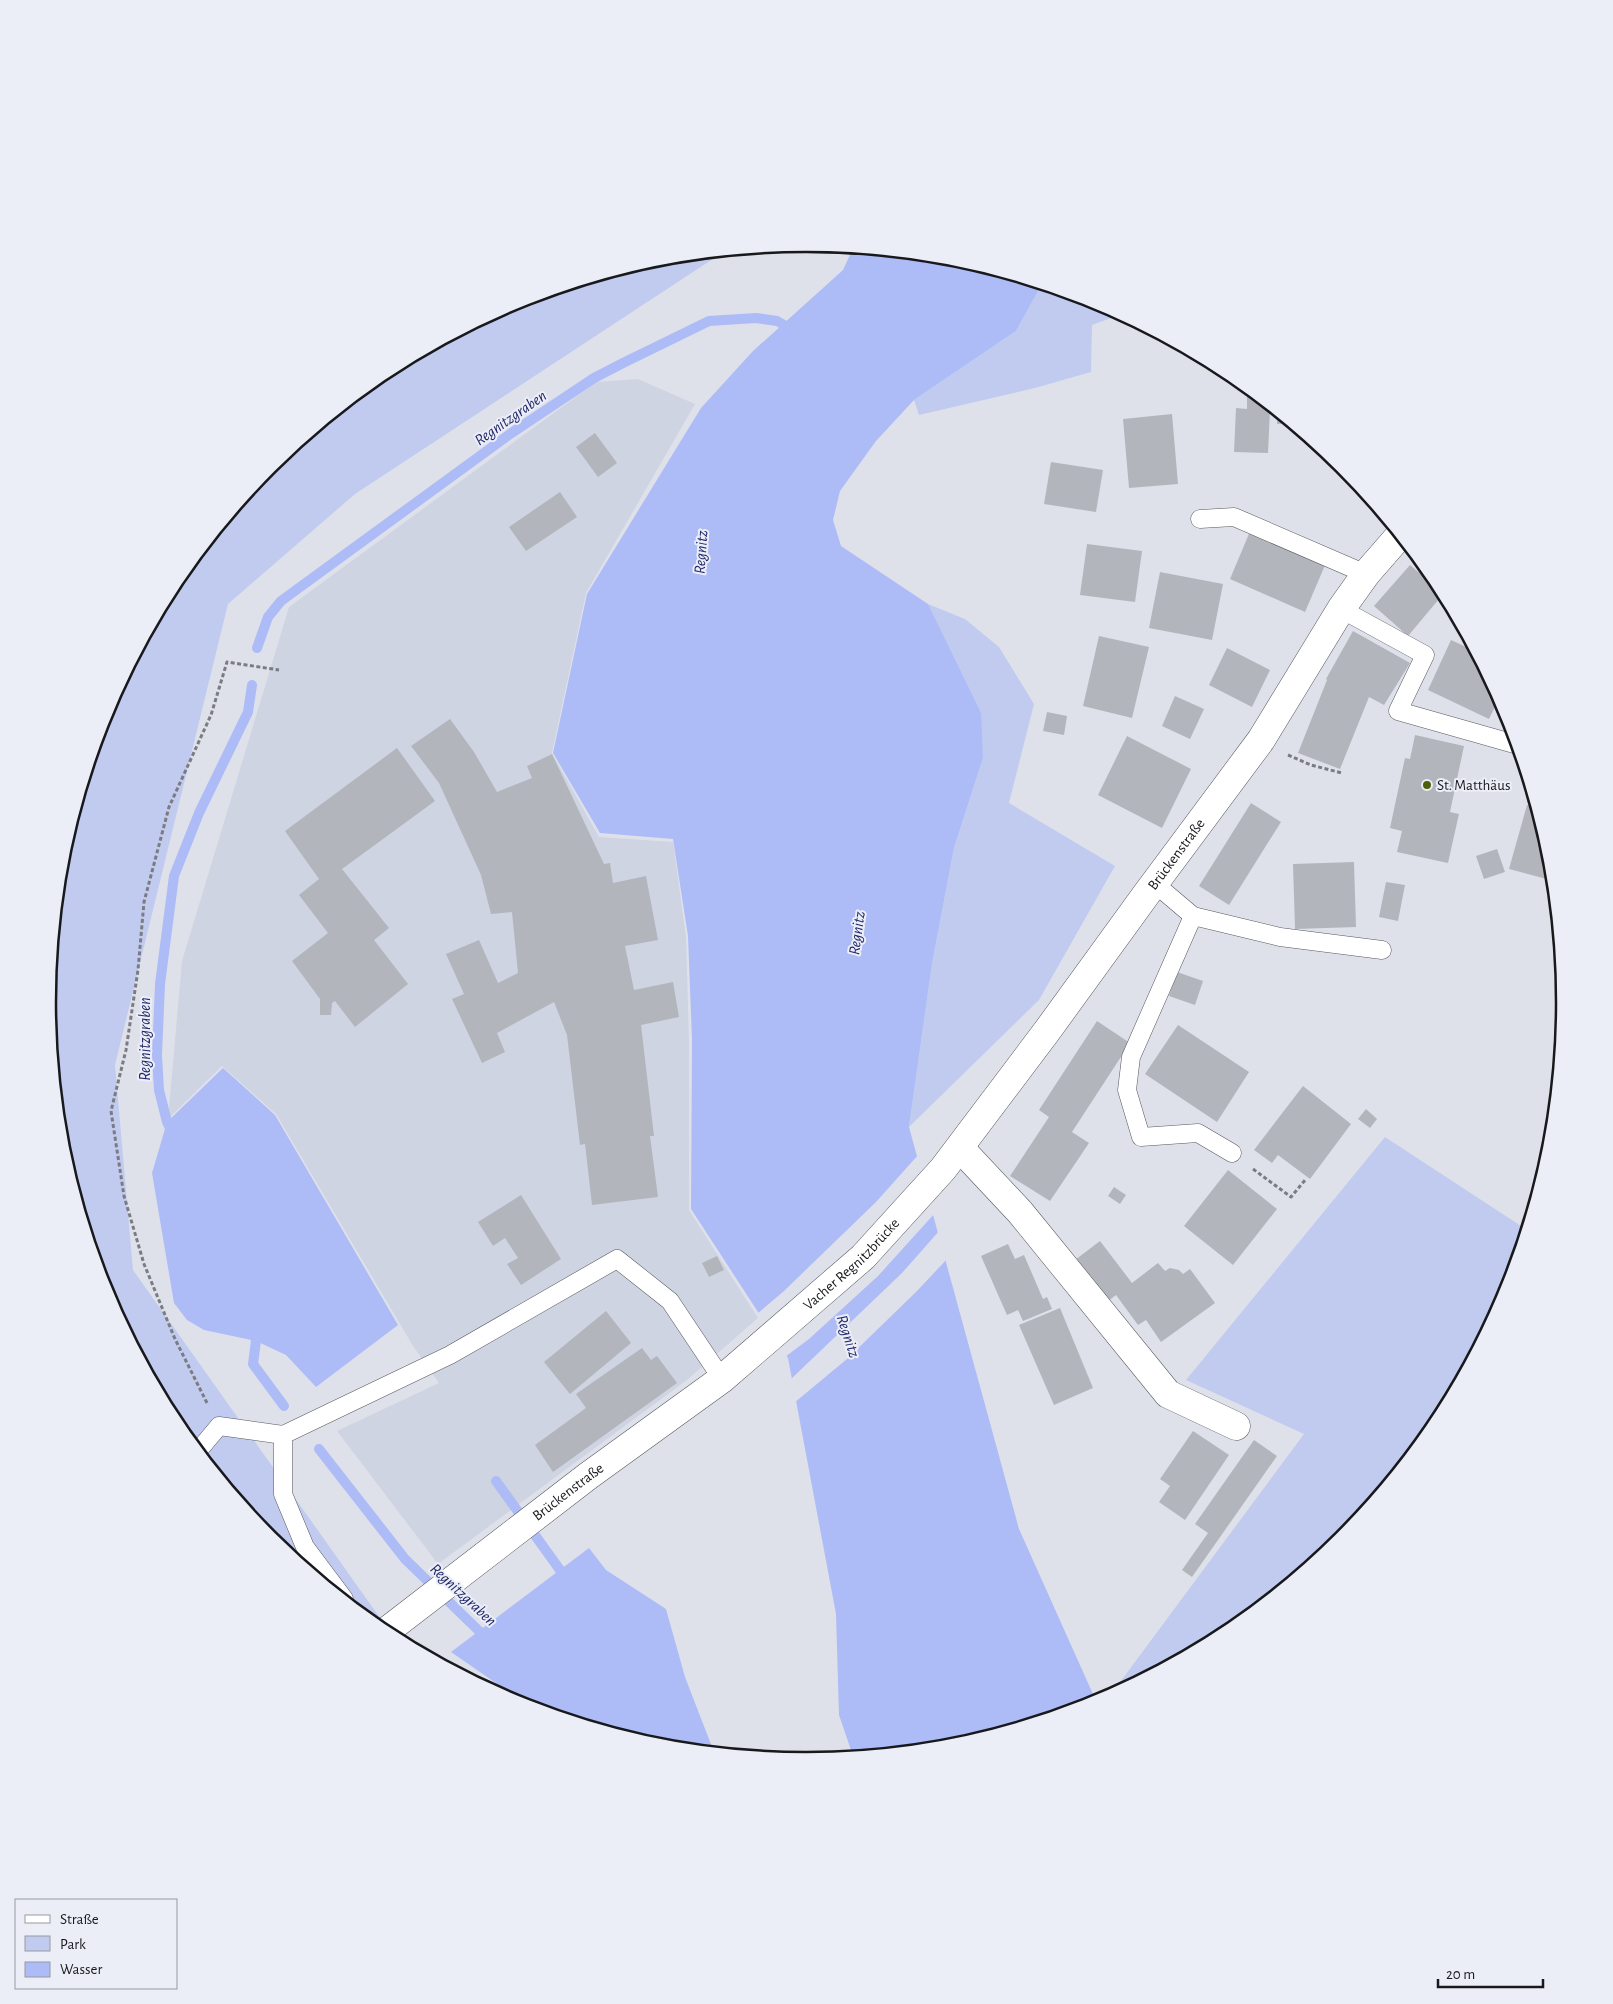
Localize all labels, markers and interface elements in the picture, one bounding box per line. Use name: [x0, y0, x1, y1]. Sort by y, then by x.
water label: Regnitzgraben: [472, 387, 549, 448]
water label: Regnitz: [691, 529, 711, 574]
place label: St. Matthäus: [1437, 778, 1510, 793]
marker: St. Matthäus: [1421, 779, 1433, 791]
street label: Brückenstraße: [1145, 816, 1208, 893]
water label: Regnitz: [846, 910, 868, 956]
water label: Regnitzgraben: [137, 997, 153, 1081]
street label: Vacher Regnitzbrücke: [801, 1215, 902, 1313]
water label: Regnitz: [834, 1313, 863, 1360]
street label: Brückenstraße: [530, 1460, 606, 1524]
water label: Regnitzgraben: [427, 1560, 499, 1629]
legend: [15, 1899, 178, 1989]
text: Straße: [60, 1912, 99, 1927]
text: Park: [60, 1937, 86, 1952]
scale bar: [1438, 1956, 1543, 1988]
text: Wasser: [60, 1962, 103, 1977]
text: 20 m: [1446, 1967, 1475, 1982]

